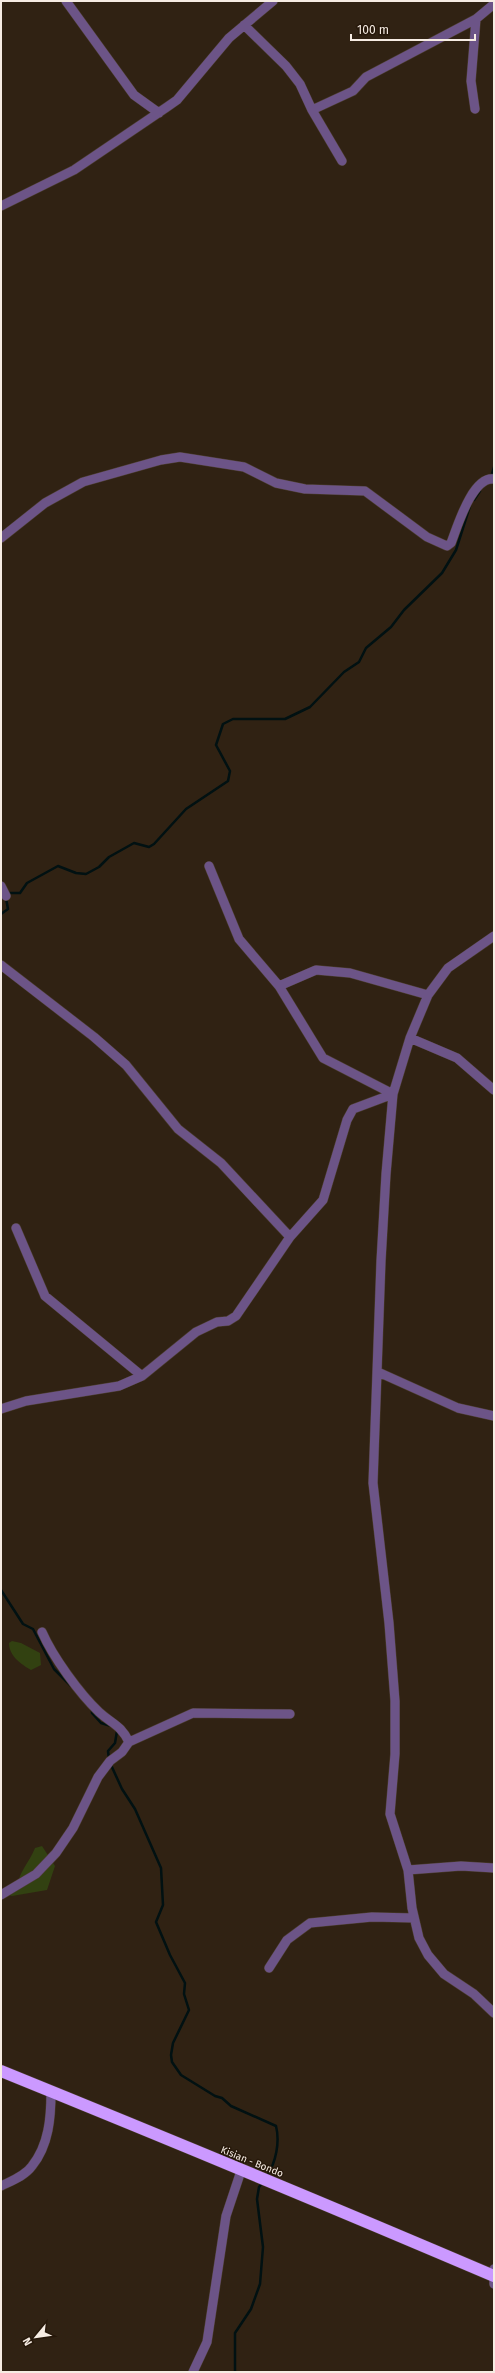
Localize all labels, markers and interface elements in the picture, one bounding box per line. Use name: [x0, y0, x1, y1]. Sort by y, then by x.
scale bar: [351, 16, 475, 42]
text: 100 m: [357, 23, 389, 37]
street label: Kisian - Bondo: [219, 2144, 285, 2180]
north arrow: [16, 2317, 56, 2357]
text: N: [20, 2335, 35, 2348]

